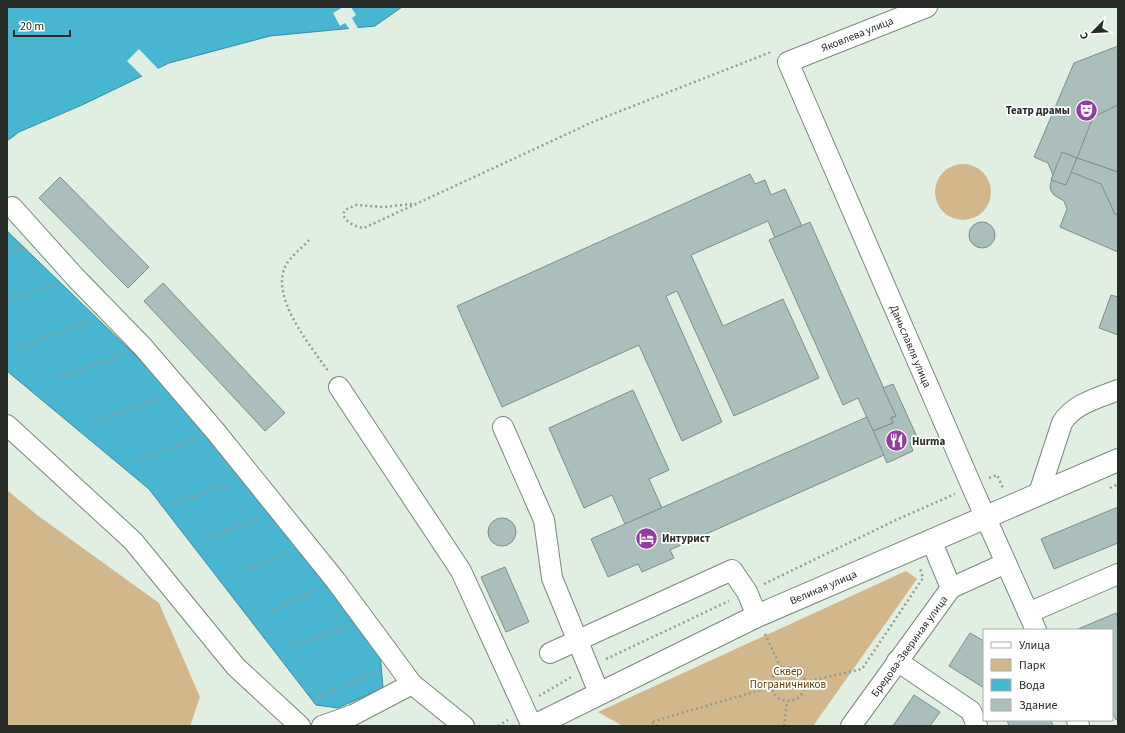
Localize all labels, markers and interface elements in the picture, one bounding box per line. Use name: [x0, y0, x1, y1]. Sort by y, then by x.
scale bar: [14, 12, 70, 38]
north arrow: [1073, 12, 1113, 52]
street label: Яковлева улица: [819, 13, 896, 56]
text: 20 m: [20, 18, 44, 35]
text: С: [1076, 29, 1092, 42]
theatre icon: Театр драмы: [1073, 97, 1099, 123]
place label: Театр драмы: [1006, 103, 1070, 118]
street label: Даньславля улица: [886, 302, 935, 390]
restaurant icon: Hurma: [883, 428, 909, 454]
place label: Hurma: [912, 434, 945, 449]
hotel icon: Интурист: [633, 525, 659, 551]
place label: Интурист: [662, 531, 711, 546]
street label: Великая улица: [787, 567, 859, 608]
street label: Бредова-Звериная улица: [867, 593, 951, 700]
legend: [983, 629, 1113, 721]
text: Улица: [1019, 637, 1050, 654]
text: Парк: [1019, 657, 1045, 674]
park label: Сквер Пограничников: [750, 664, 827, 692]
text: Вода: [1019, 677, 1045, 694]
text: Здание: [1019, 697, 1058, 714]

